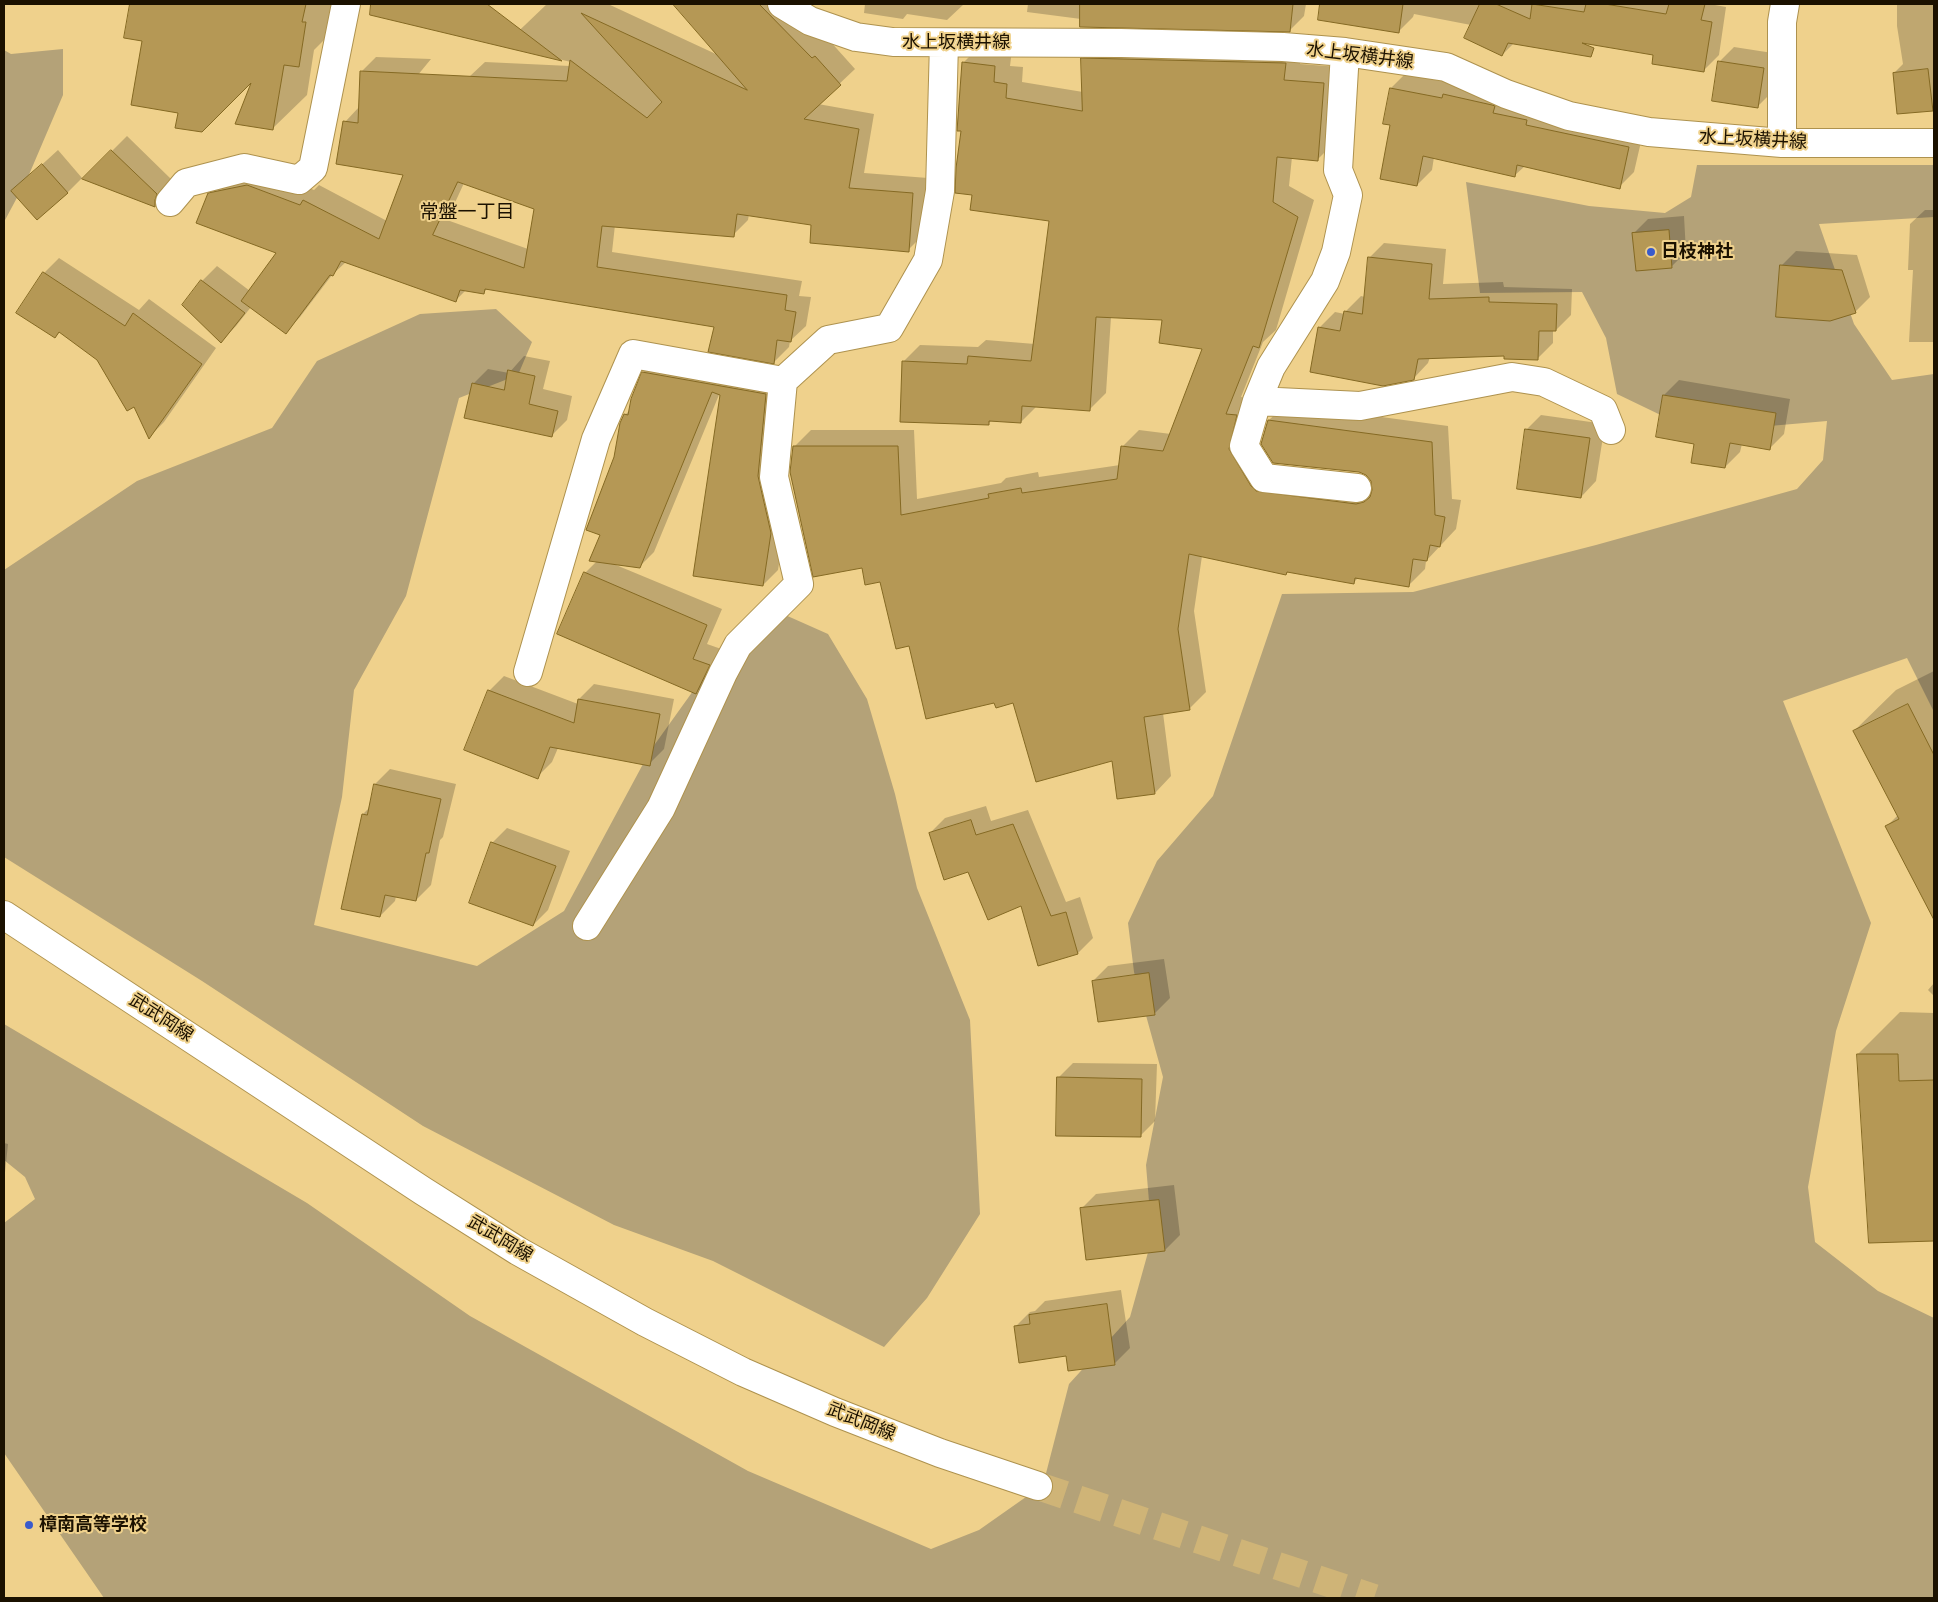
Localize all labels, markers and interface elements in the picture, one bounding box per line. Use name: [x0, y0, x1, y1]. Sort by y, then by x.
street label: 水上坂横井線: [902, 32, 1010, 54]
street label: 水上坂横井線: [1305, 39, 1415, 73]
street label: 水上坂横井線: [1699, 126, 1807, 154]
district label: 常盤一丁目: [420, 202, 514, 224]
place label: 日枝神社: [1661, 241, 1733, 263]
marker: 日枝神社: [1645, 246, 1657, 258]
street label: 武武岡線: [125, 989, 197, 1047]
street label: 武武岡線: [464, 1211, 536, 1267]
street label: 武武岡線: [824, 1399, 898, 1445]
place label: 樟南高等学校: [39, 1514, 147, 1536]
marker: 樟南高等学校: [23, 1519, 35, 1531]

